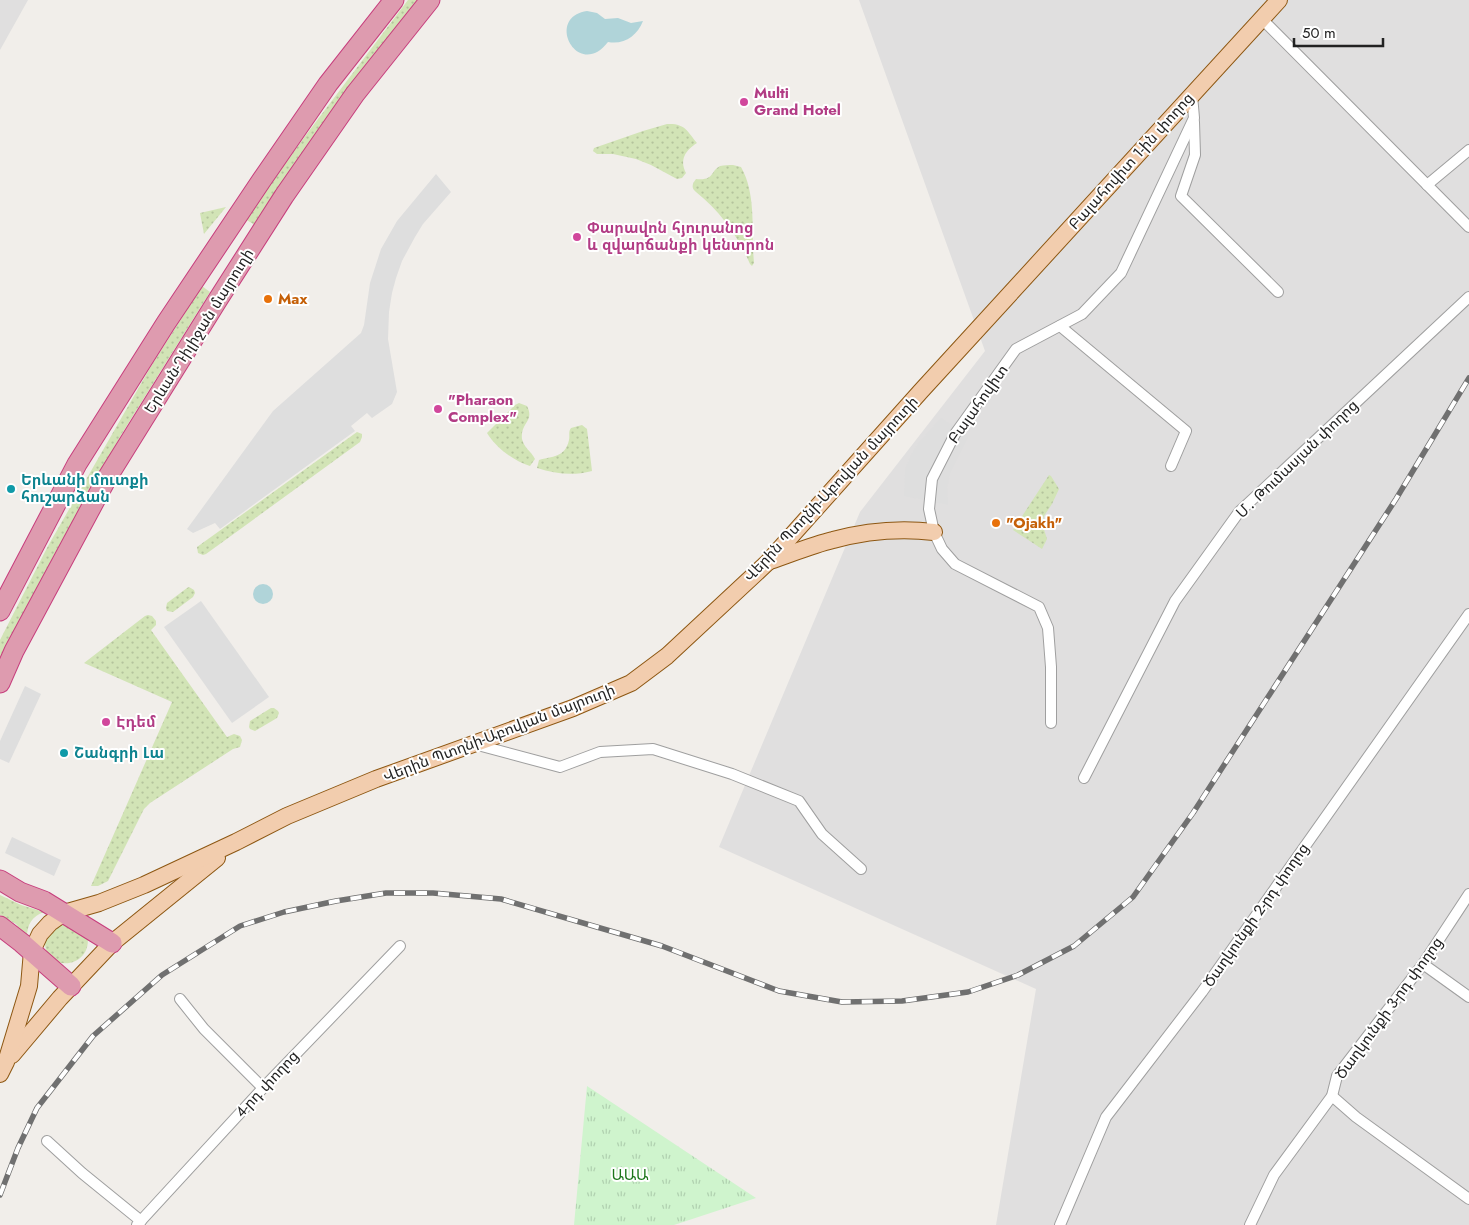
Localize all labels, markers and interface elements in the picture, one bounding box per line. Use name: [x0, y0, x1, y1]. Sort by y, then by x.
scale bar: [1294, 15, 1383, 47]
text: 50 m: [1302, 22, 1336, 44]
place label: Multi Grand Hotel: [754, 82, 841, 121]
street label: Բալահովիտ 1-ին փողոց: [1063, 88, 1199, 234]
marker: Multi Grand Hotel: [738, 96, 750, 108]
place label: Փարավոն հյուրանոց և զվարճանքի կենտրոն: [587, 217, 774, 256]
marker: Փարավոն հյուրանոց և զվարճանքի կենտրոն: [571, 231, 583, 243]
street label: Երևան-Դիլիջան մայրուղի: [139, 244, 259, 418]
place label: Max: [278, 288, 307, 310]
marker: Max: [262, 293, 274, 305]
street label: Բալահովիտ: [943, 360, 1013, 448]
place label: "Pharaon Complex": [448, 389, 517, 428]
street label: Վերին Պտղնի-Աբովյան մայրուղի: [739, 391, 923, 587]
street label: Մ․ Թումասյան փողոց: [1231, 395, 1363, 523]
marker: "Pharaon Complex": [432, 403, 444, 415]
place label: Երևանի մուտքի հուշարձան: [21, 469, 149, 508]
marker: Երևանի մուտքի հուշարձան: [5, 483, 17, 495]
place label: "Ojakh": [1006, 512, 1063, 534]
marker: "Ojakh": [990, 517, 1002, 529]
street label: Վերին Պտղնի-Աբովյան մայրուղի: [380, 679, 618, 787]
place label: Էդեմ: [116, 711, 156, 733]
marker: Էդեմ: [100, 716, 112, 728]
place label: Շանգրի Լա: [74, 742, 164, 764]
marker: Շանգրի Լա: [58, 747, 70, 759]
street label: Ծաղկունքի 2-րդ փողոց: [1198, 838, 1314, 992]
street label: Ծաղկունքի 3-րդ փողոց: [1330, 932, 1448, 1084]
street label: 4-րդ փողոց: [230, 1046, 304, 1122]
park label: ԱԱԱ: [612, 1164, 649, 1186]

